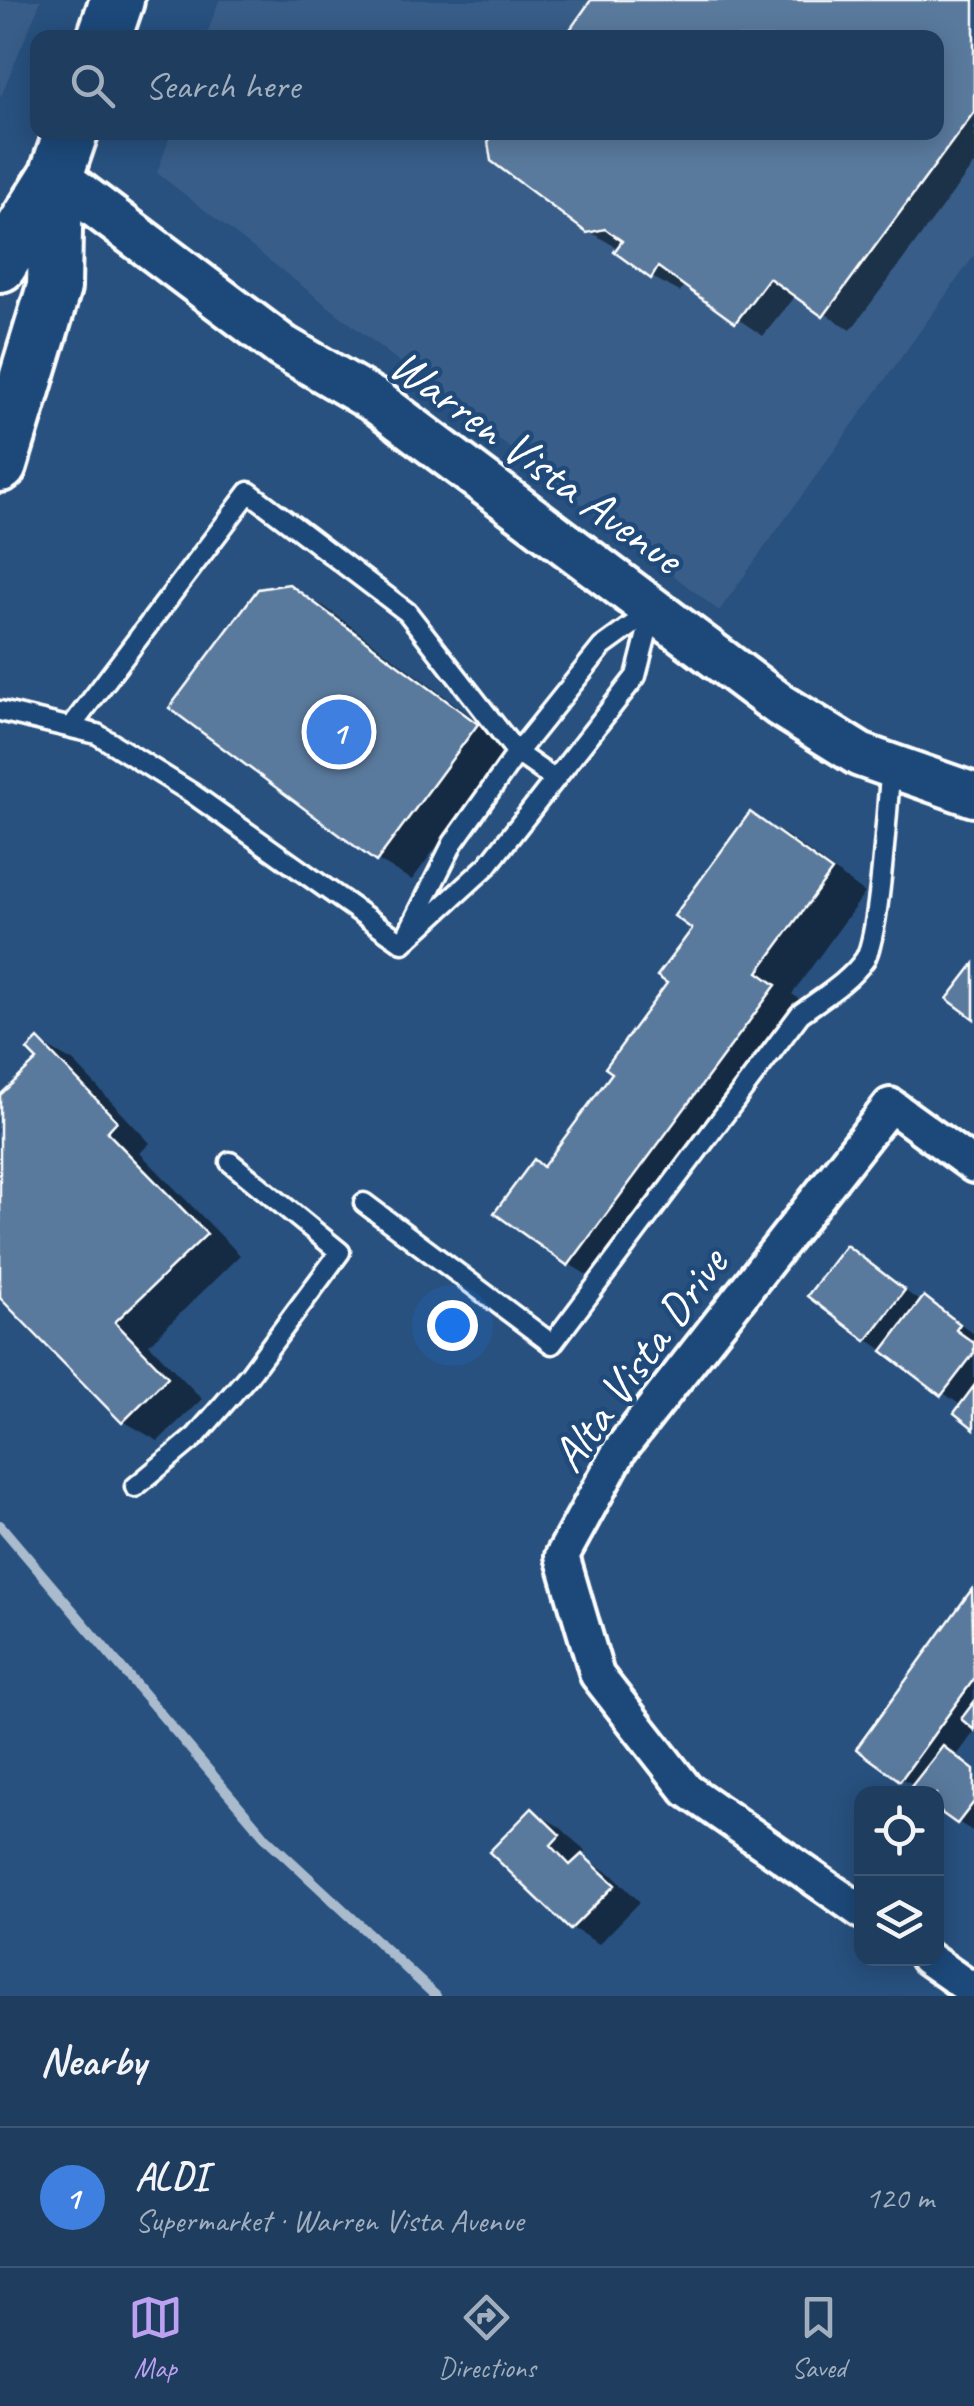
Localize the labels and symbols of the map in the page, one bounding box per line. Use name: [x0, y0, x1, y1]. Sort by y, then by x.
street label: Warren Vista Avenue: [378, 335, 697, 589]
pin: 1: [306, 694, 372, 770]
street label: Alta Vista Drive: [537, 1233, 742, 1483]
your location: [427, 1300, 478, 1351]

